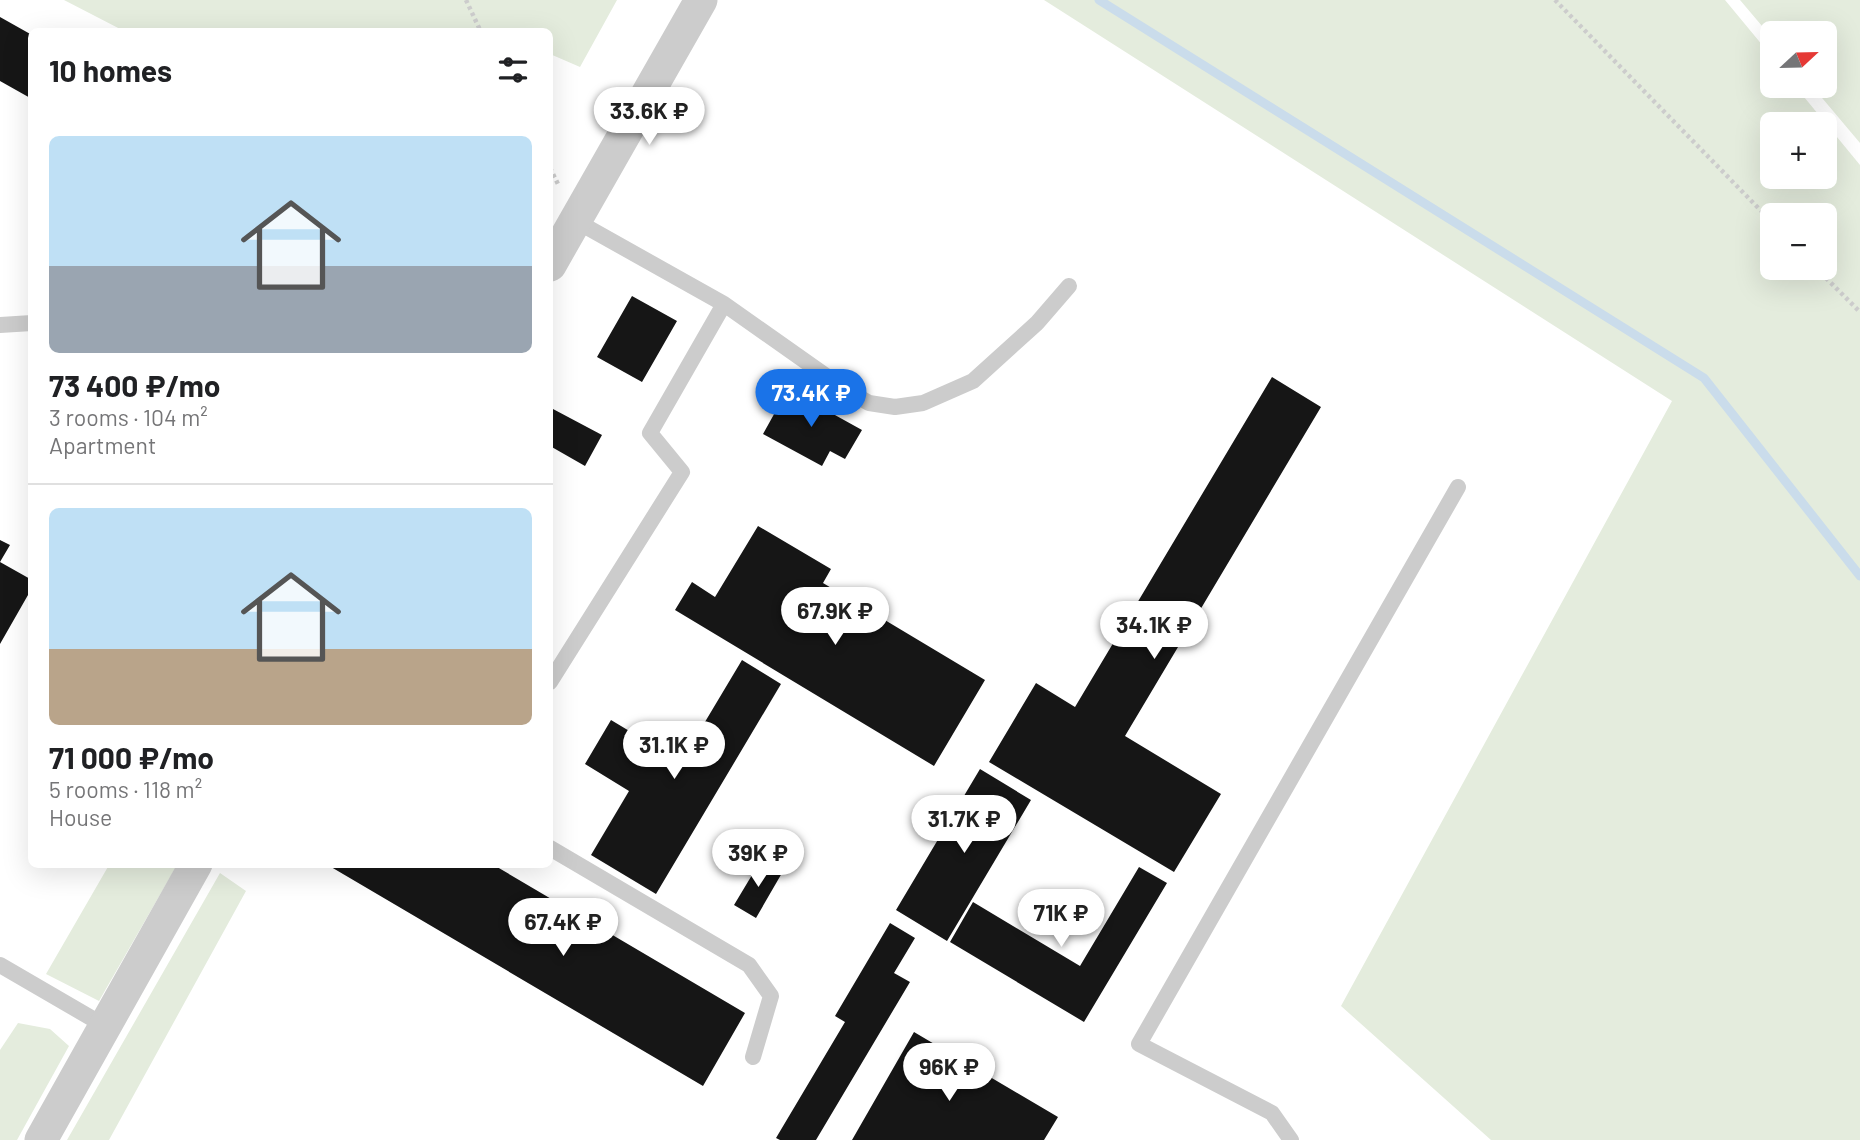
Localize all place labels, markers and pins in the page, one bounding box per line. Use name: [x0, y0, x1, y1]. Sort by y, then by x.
pin: 33.6K ₽: [584, 88, 714, 147]
pin: 73.4K ₽: [746, 370, 876, 429]
pin: 67.9K ₽: [770, 588, 900, 647]
pin: 34.1K ₽: [1089, 602, 1219, 661]
pin: 31.1K ₽: [609, 722, 739, 781]
pin: 31.7K ₽: [899, 796, 1029, 855]
pin: 39K ₽: [709, 830, 807, 889]
pin: 71K ₽: [1012, 890, 1110, 949]
pin: 67.4K ₽: [498, 898, 628, 958]
pin: 96K ₽: [900, 1044, 998, 1103]

